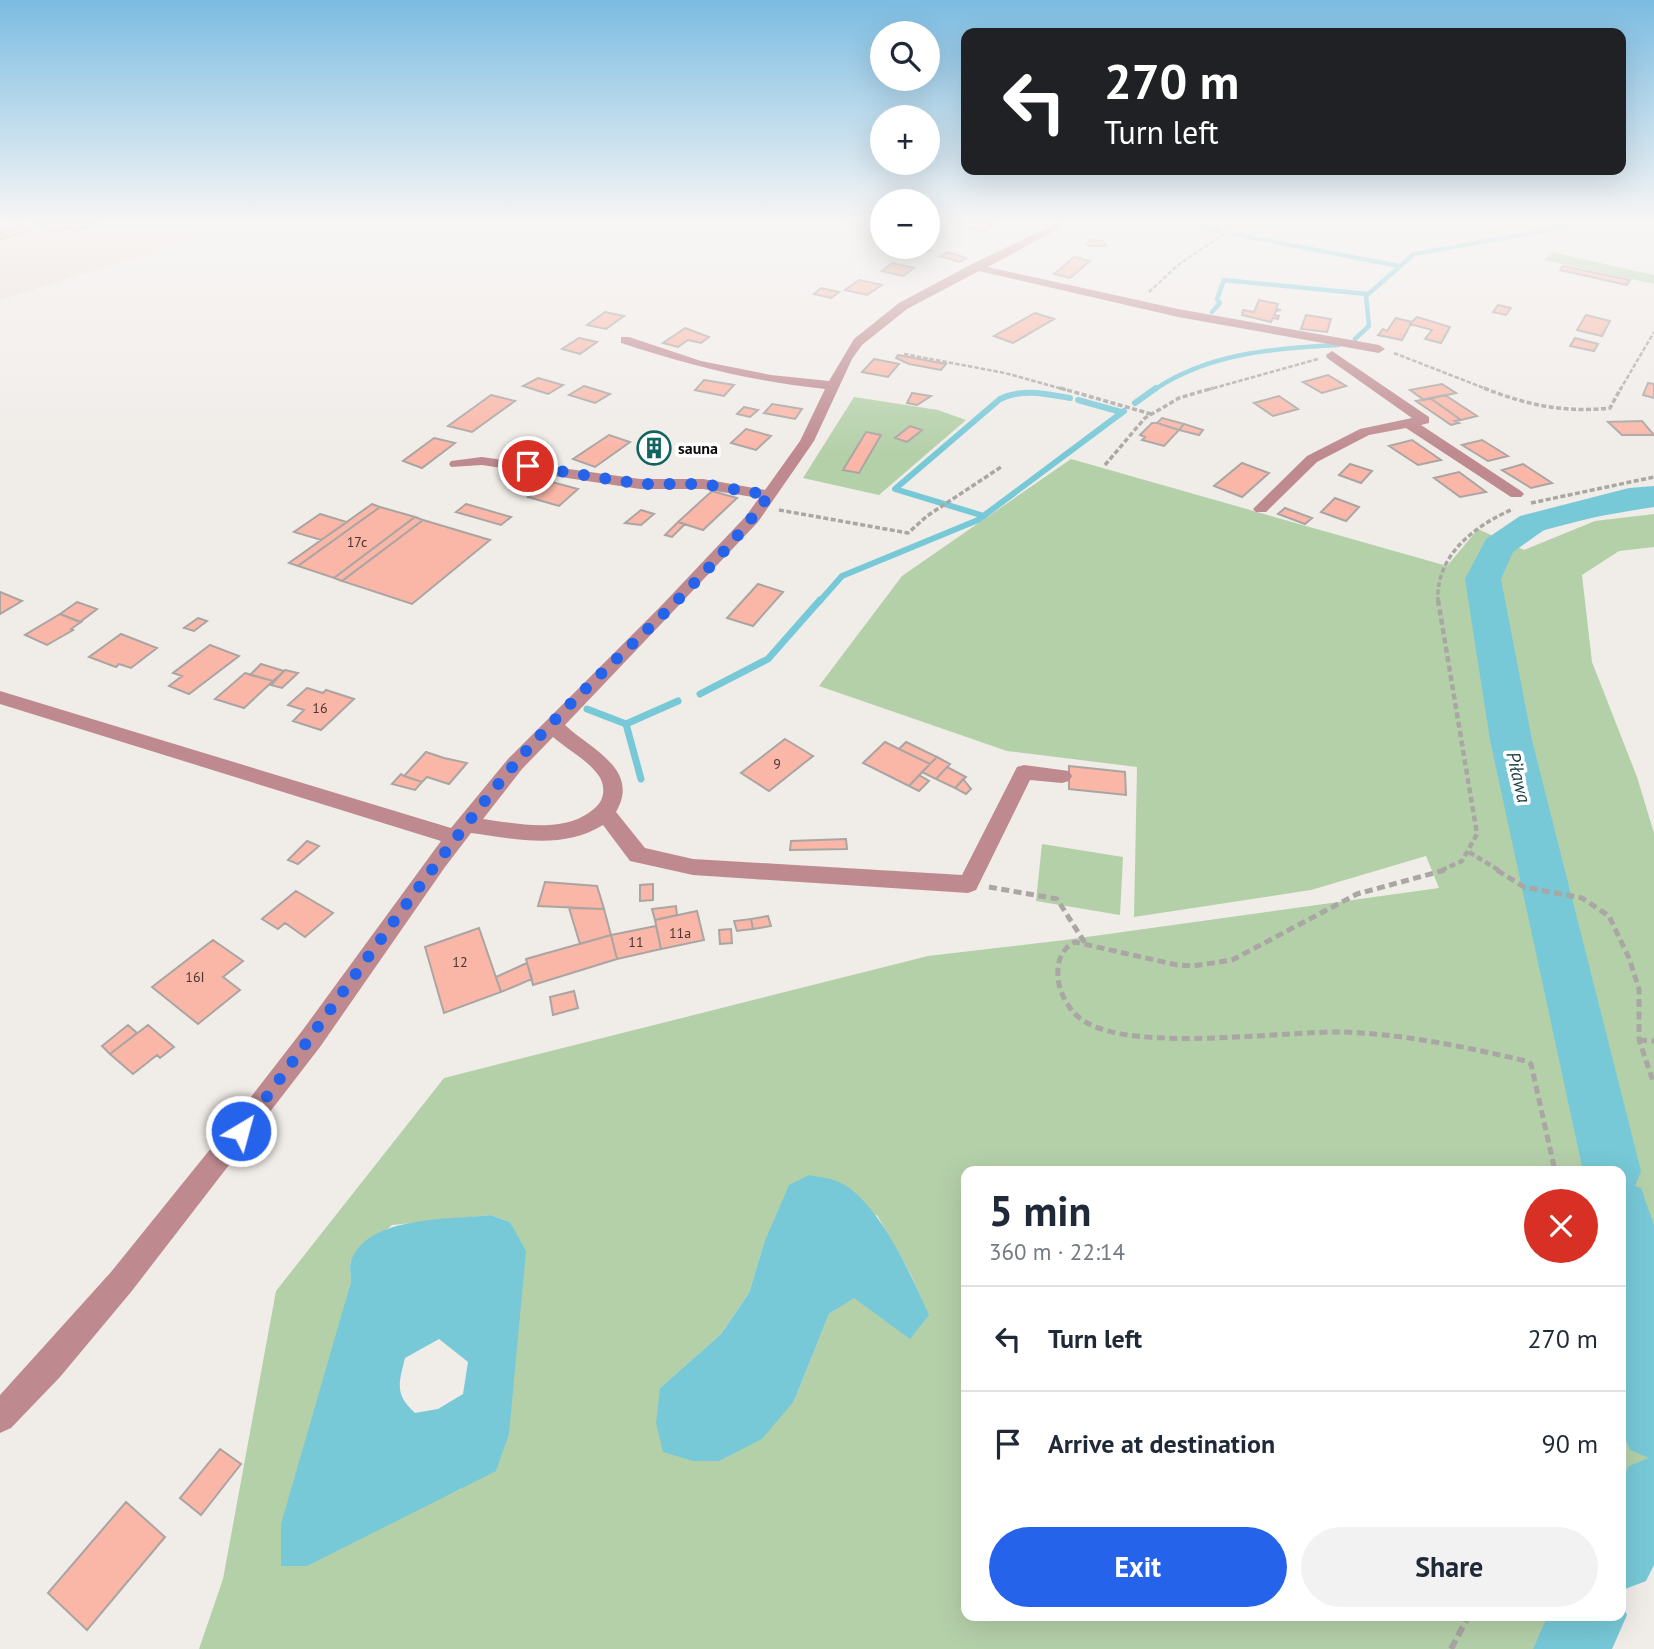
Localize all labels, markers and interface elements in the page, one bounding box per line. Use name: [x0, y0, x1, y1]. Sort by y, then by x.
map controls: [870, 21, 940, 259]
button: search: [870, 21, 940, 91]
text: 270 m: [1104, 49, 1239, 113]
icon: left: [989, 56, 1080, 147]
button: +: [870, 105, 940, 175]
text: Turn left: [1104, 111, 1219, 153]
button: −: [870, 189, 940, 259]
building icon: sauna: [635, 429, 673, 467]
pin: [498, 436, 558, 496]
place label: sauna: [678, 438, 718, 458]
icon: arrive: [509, 447, 547, 485]
house number: 17c: [347, 533, 367, 551]
house number: 16: [312, 699, 328, 717]
water label: Piława: [1501, 749, 1537, 806]
house number: 9: [773, 755, 781, 773]
house number: 11a: [669, 924, 691, 942]
house number: 11: [628, 933, 644, 951]
house number: 12: [452, 953, 468, 971]
house number: 16I: [185, 968, 205, 986]
position arrow: [204, 1094, 278, 1168]
text: 5 min: [989, 1183, 1091, 1238]
button: close: [1524, 1189, 1598, 1263]
text: 360 m · 22:14: [989, 1237, 1125, 1266]
icon: left: [989, 1320, 1027, 1358]
text: Turn left: [1048, 1322, 1142, 1355]
text: 270 m: [1527, 1322, 1598, 1355]
icon: arrive: [989, 1425, 1027, 1463]
text: Arrive at destination: [1048, 1427, 1275, 1460]
text: 90 m: [1542, 1427, 1598, 1460]
button: Exit: [989, 1527, 1287, 1607]
button: Share: [1301, 1527, 1598, 1607]

